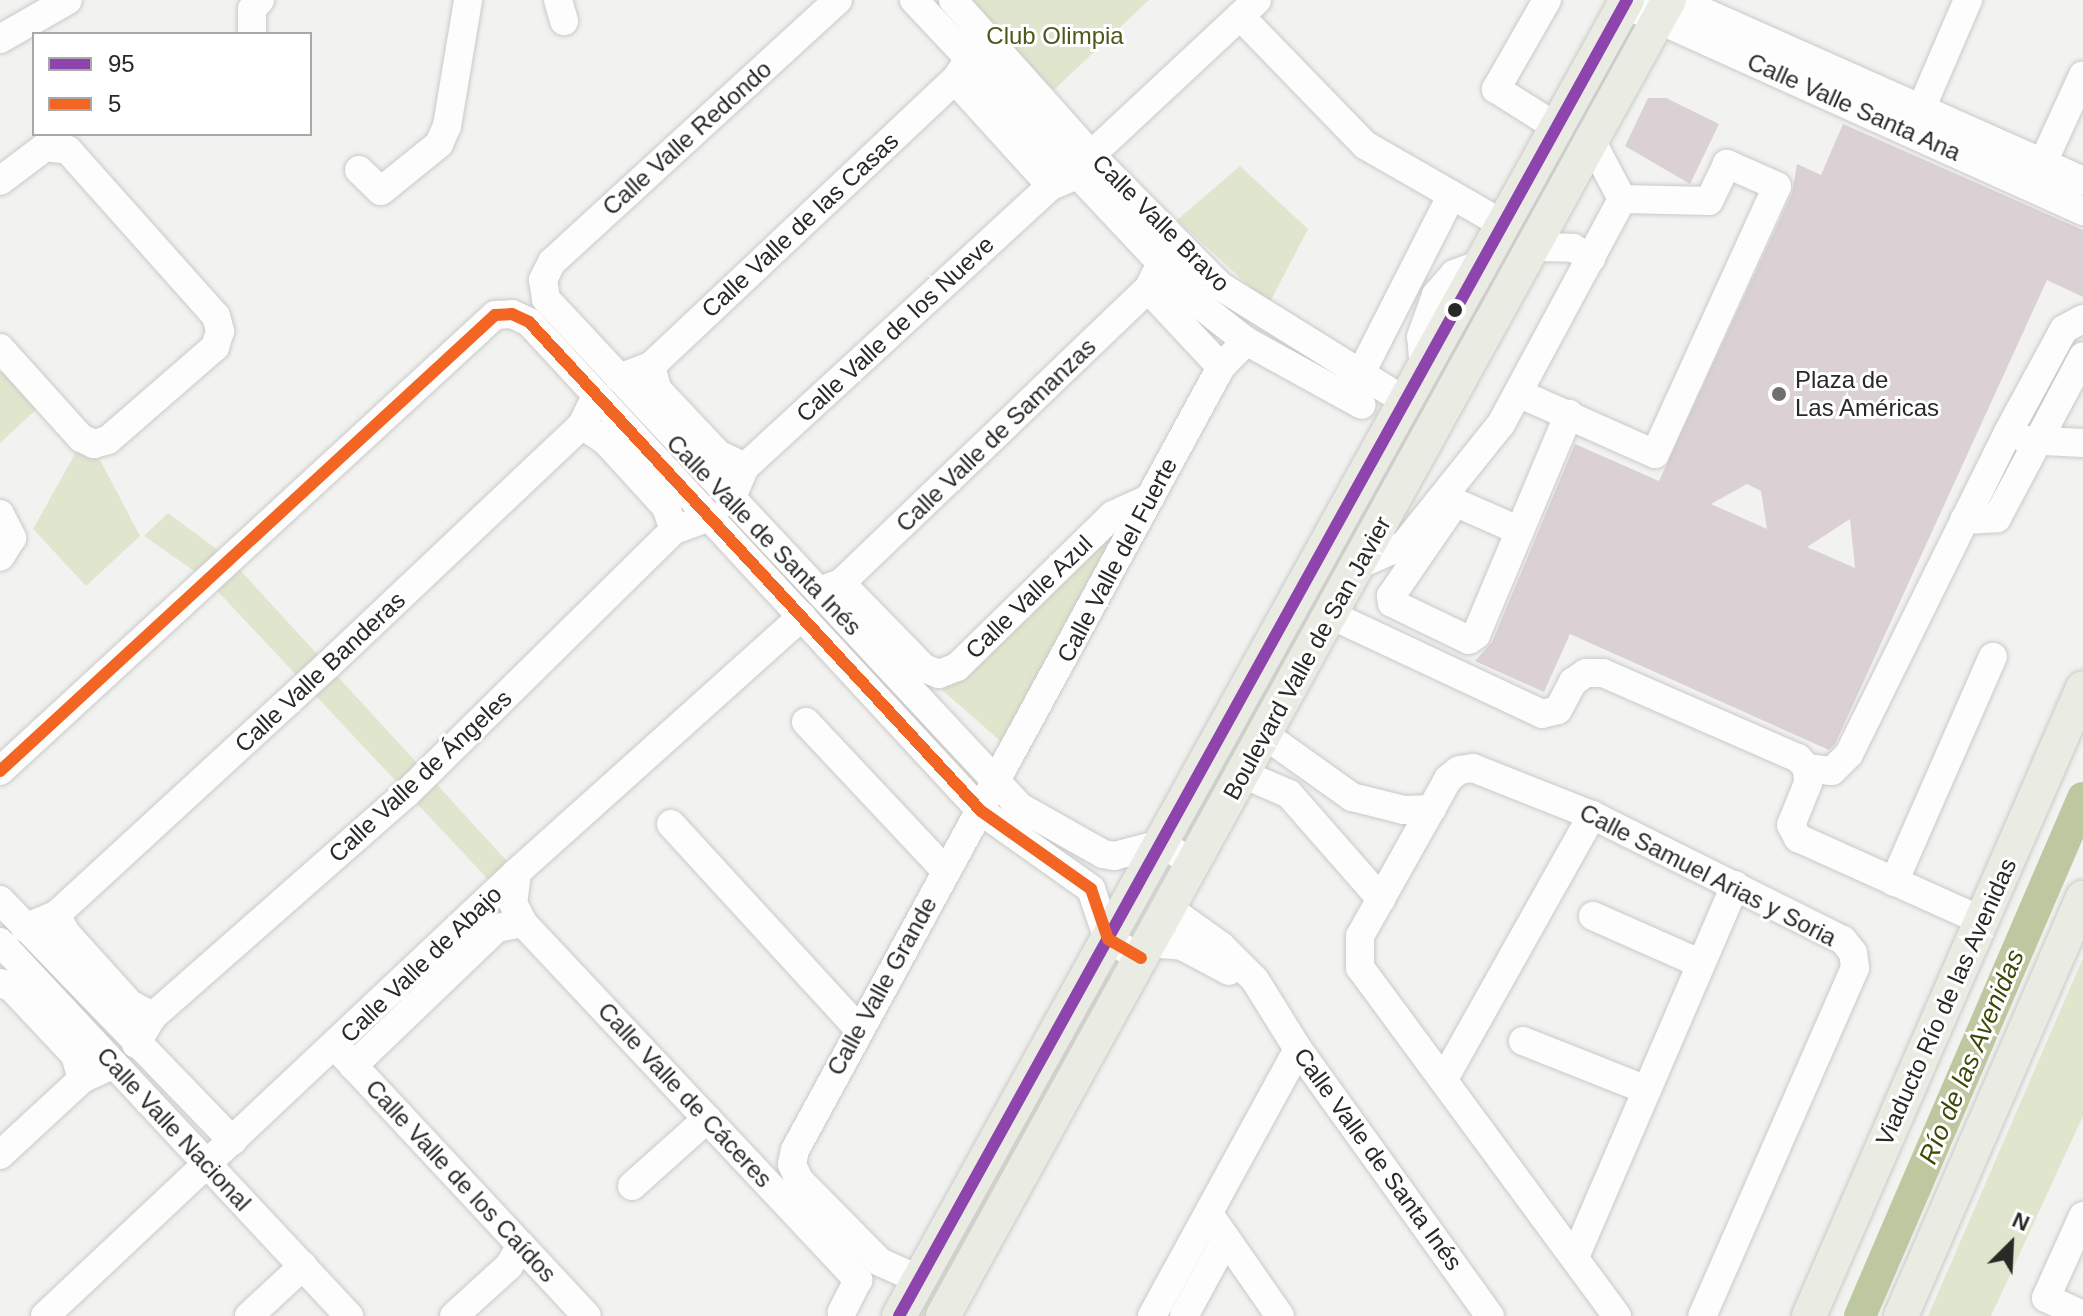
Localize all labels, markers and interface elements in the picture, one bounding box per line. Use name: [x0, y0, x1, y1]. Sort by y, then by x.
park label: Club Olimpia: [986, 22, 1124, 50]
legend: [32, 32, 312, 136]
street label: Calle Valle Santa Ana: [1742, 47, 1966, 167]
text: 95: [108, 50, 135, 77]
street label: Calle Valle Redondo: [597, 55, 777, 221]
text: 5: [108, 90, 121, 117]
street label: Calle Valle de las Casas: [696, 126, 904, 324]
street label: Calle Valle Bravo: [1086, 148, 1236, 298]
street label: Calle Valle de los Nueve: [790, 230, 1000, 428]
unlabelled marker: [1447, 302, 1463, 318]
street label: Calle Valle de Samanzas: [890, 332, 1102, 538]
place label: Plaza de Las Américas: [1795, 366, 1940, 422]
marker: Plaza de Las Américas: [1770, 385, 1788, 403]
street label: Calle Valle de Santa Inés: [661, 429, 867, 641]
street label: Calle Valle del Fuerte: [1051, 453, 1183, 667]
street label: Boulevard Valle de San Javier: [1217, 511, 1397, 805]
street label: Calle Valle Azul: [959, 529, 1099, 665]
street label: Calle Valle Banderas: [229, 586, 411, 758]
street label: Calle Valle de Ángeles: [323, 684, 517, 868]
street label: Calle Samuel Arias y Soria: [1574, 797, 1842, 953]
street label: Viaducto Río de las Avenidas: [1869, 853, 2023, 1151]
street label: Calle Valle de Abajo: [334, 879, 508, 1049]
street label: Calle Valle Grande: [821, 892, 943, 1080]
water label: Río de las Avenidas: [1913, 945, 2031, 1169]
street label: Calle Valle de Cáceres: [592, 997, 778, 1193]
street label: Calle Valle Nacional: [91, 1041, 257, 1217]
street label: Calle Valle de Santa Inés: [1288, 1042, 1468, 1276]
street label: Calle Valle de los Caídos: [360, 1074, 562, 1288]
north arrow: [1971, 1204, 2051, 1284]
text: N: [2009, 1207, 2033, 1236]

